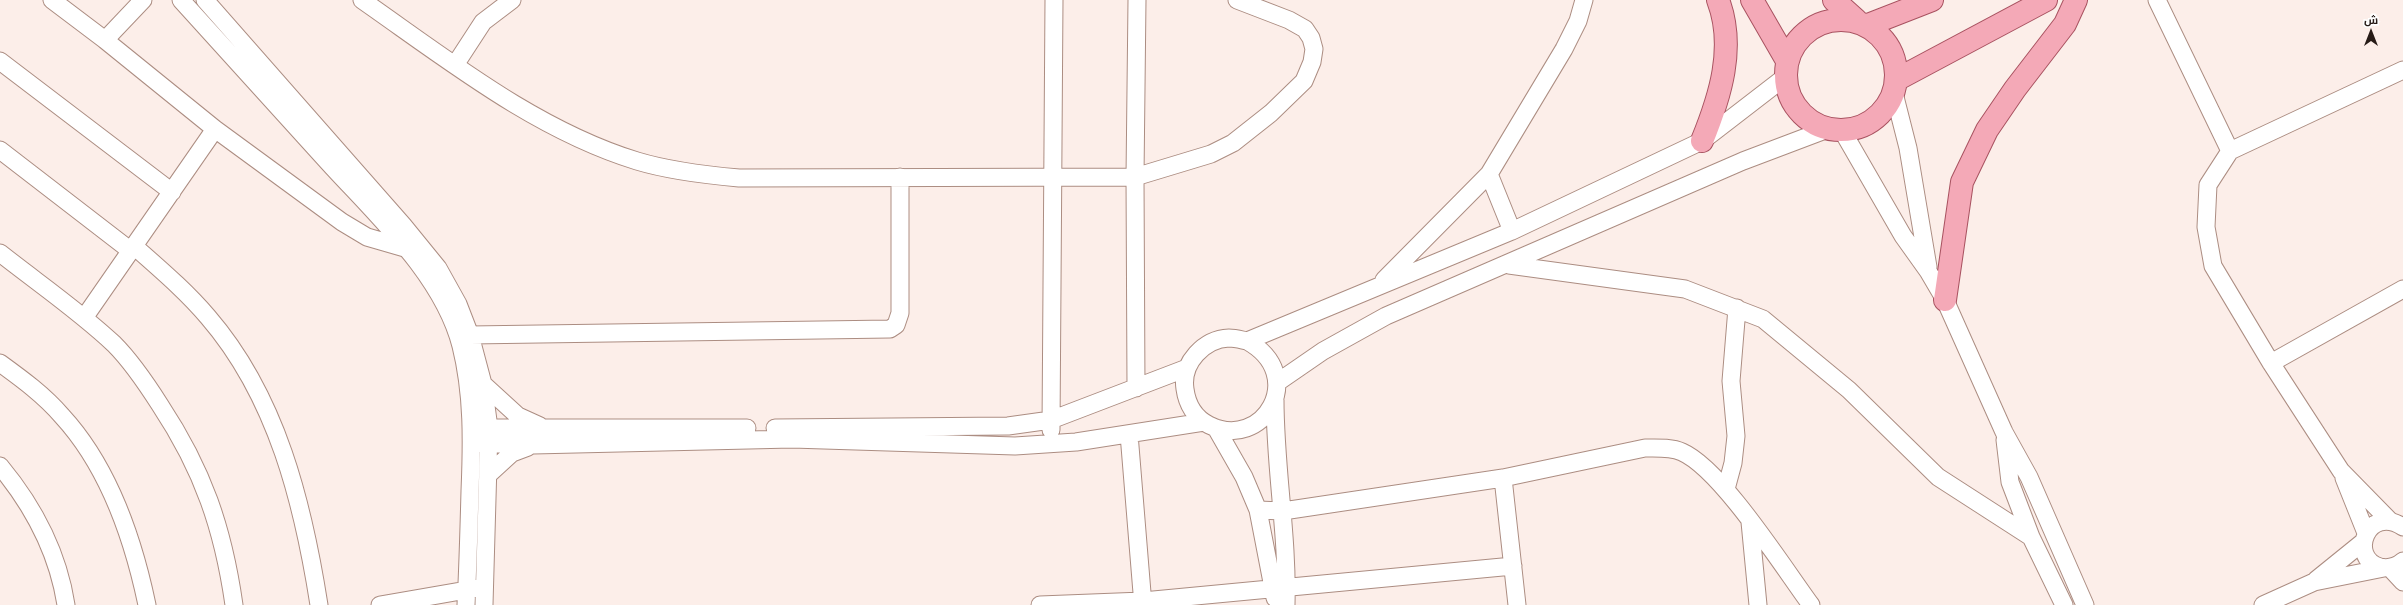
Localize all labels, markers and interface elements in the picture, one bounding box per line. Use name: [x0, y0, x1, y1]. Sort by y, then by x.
north arrow: [2351, 12, 2391, 52]
text: ش: [2364, 13, 2378, 27]

